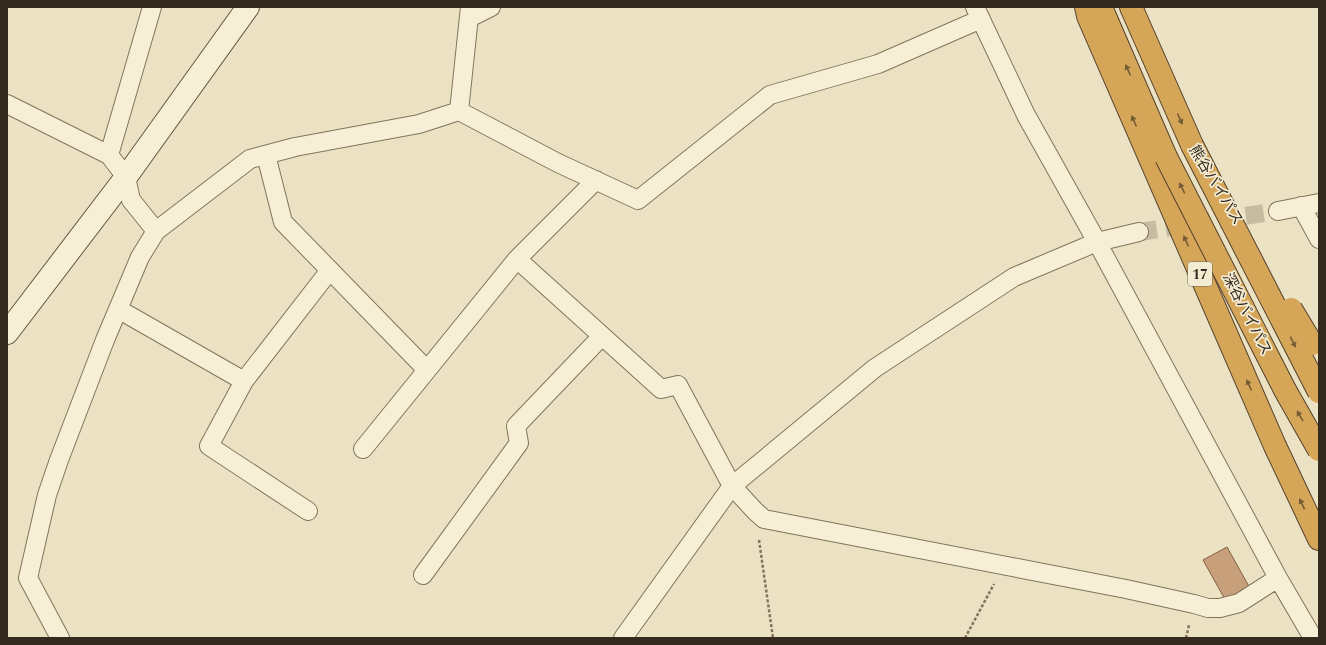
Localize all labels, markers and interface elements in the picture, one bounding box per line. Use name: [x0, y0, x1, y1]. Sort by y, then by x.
one-way arrow: [1125, 64, 1131, 75]
one-way arrow: [1177, 114, 1183, 125]
one-way arrow: [1131, 116, 1137, 127]
street label: 熊谷バイパス: [1183, 141, 1249, 229]
one-way arrow: [1179, 182, 1186, 194]
one-way arrow: [1183, 235, 1189, 246]
road number: 17: [1188, 262, 1212, 286]
street label: 深谷バイパス: [1216, 269, 1278, 359]
one-way arrow: [1289, 336, 1296, 348]
one-way arrow: [1246, 380, 1252, 391]
one-way arrow: [1296, 410, 1303, 422]
one-way arrow: [1299, 498, 1305, 509]

